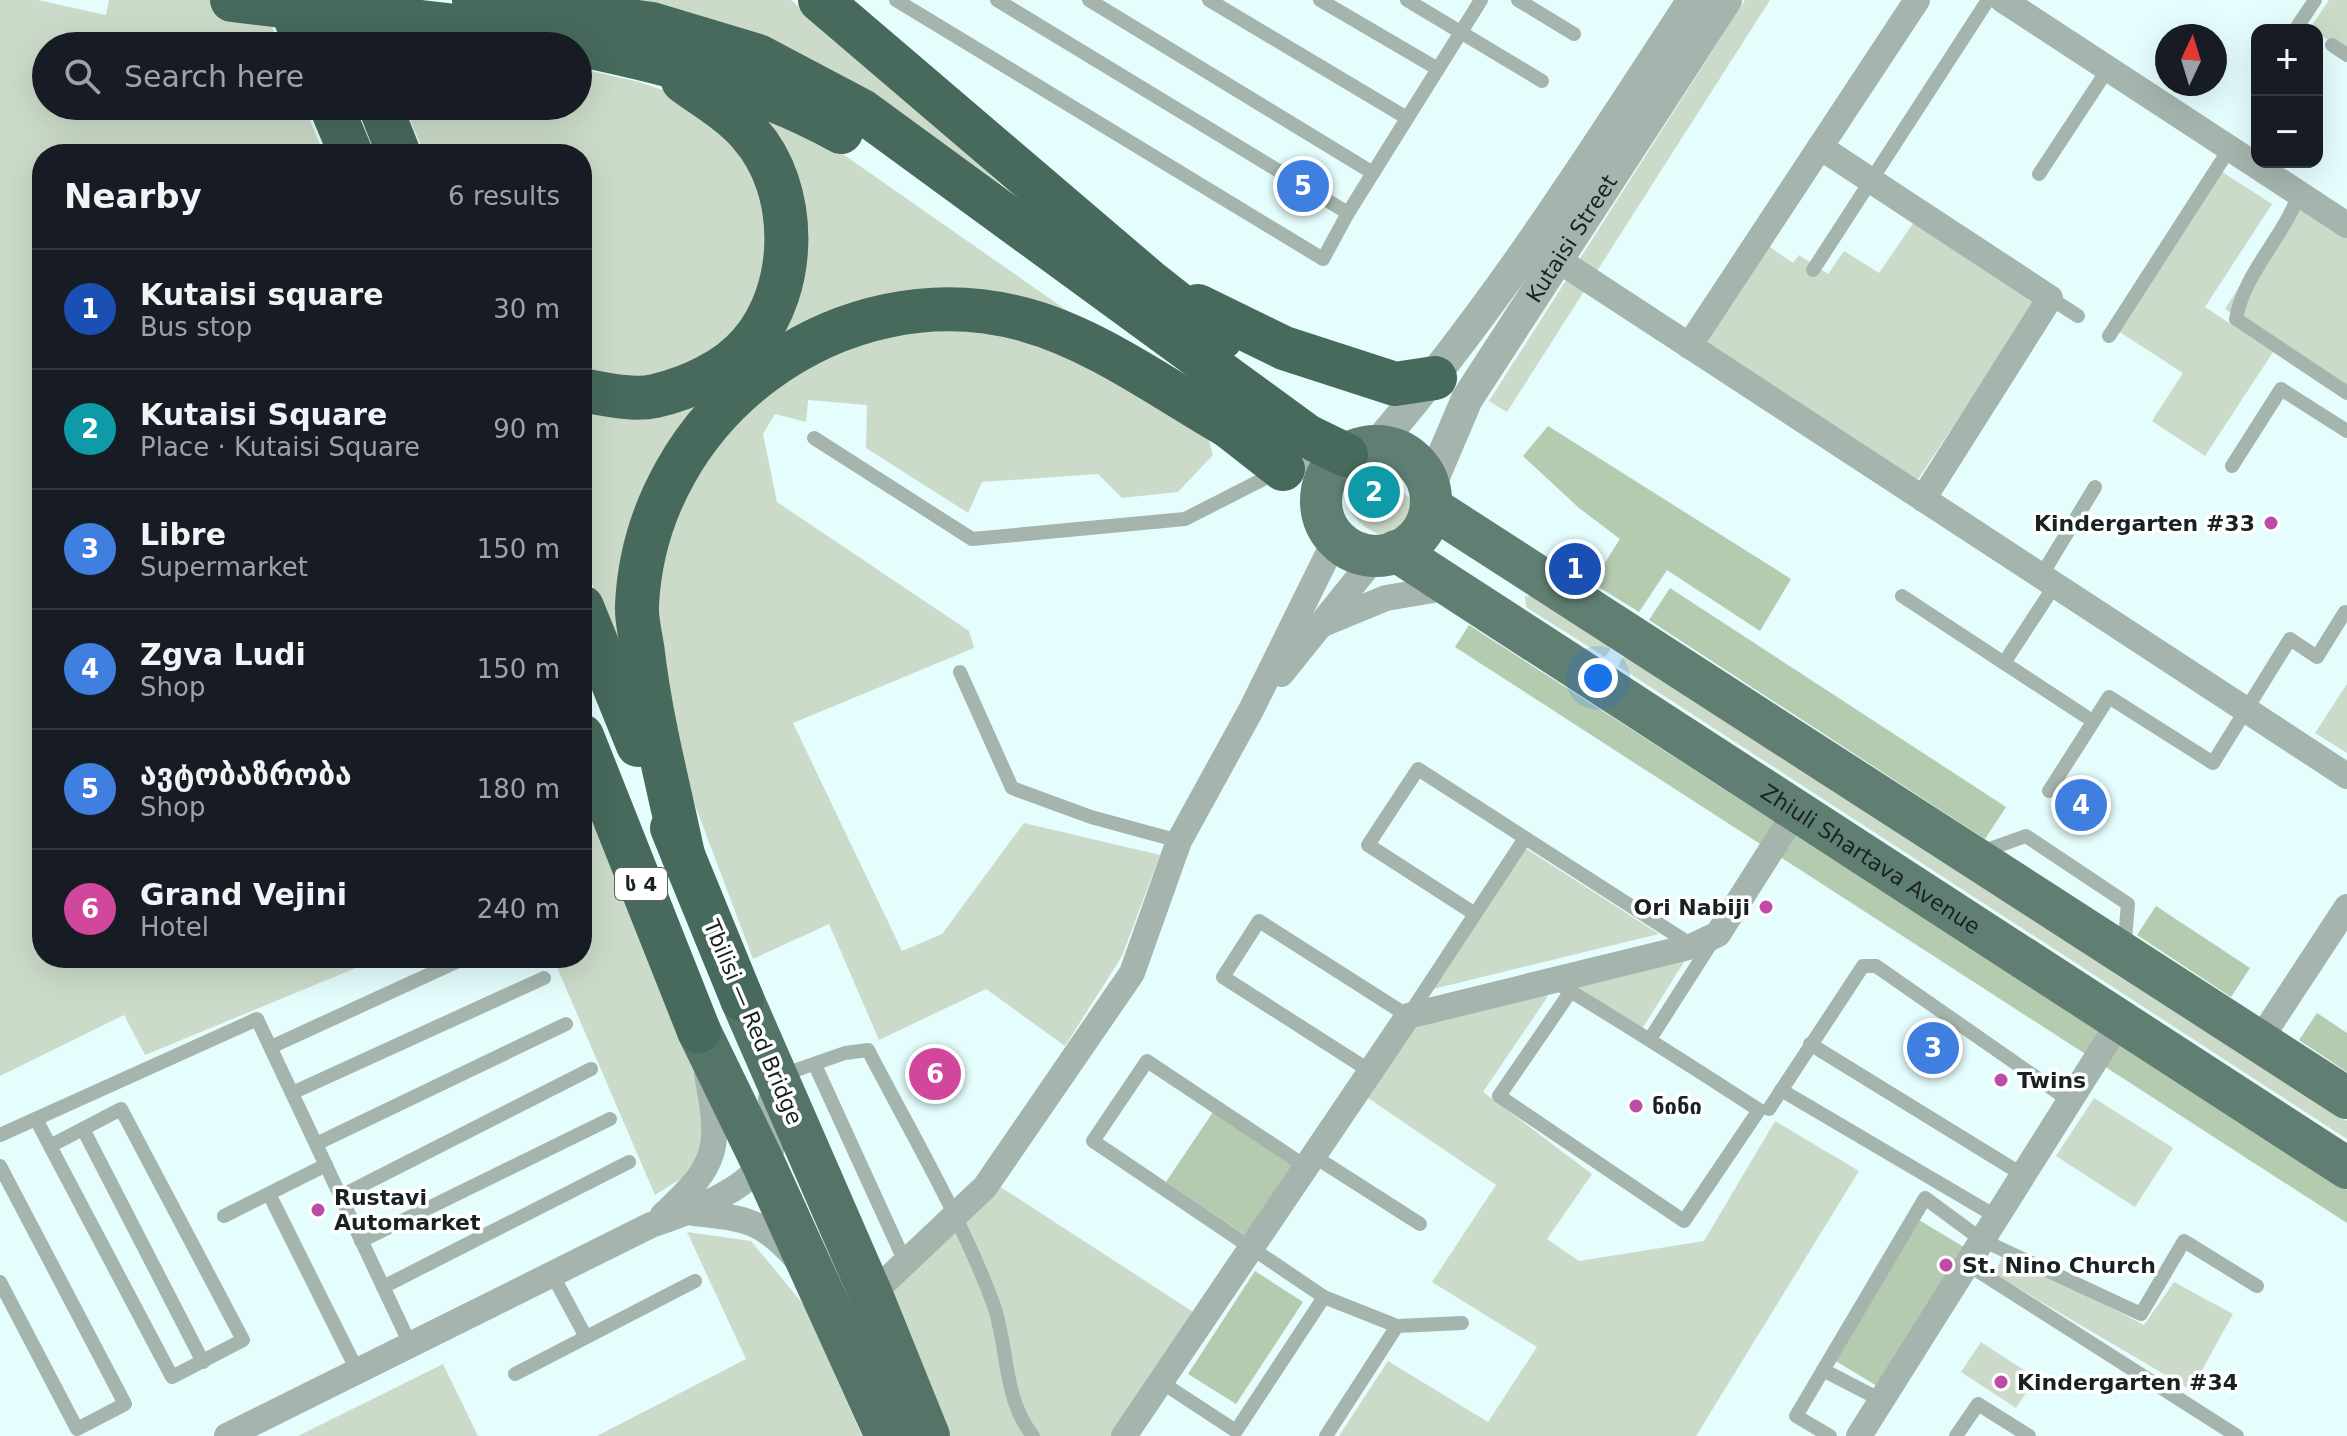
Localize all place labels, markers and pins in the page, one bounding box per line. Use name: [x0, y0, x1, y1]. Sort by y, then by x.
pin: 5: [1277, 156, 1329, 216]
pin: 2: [1348, 462, 1400, 522]
place label: Kindergarten #33: [2034, 511, 2255, 536]
marker: Kindergarten #33: [2262, 514, 2280, 532]
pin: 1: [1549, 539, 1601, 599]
pin: 4: [2055, 775, 2107, 835]
place label: Ori Nabiji: [1634, 895, 1750, 920]
marker: Ori Nabiji: [1757, 898, 1775, 916]
pin: 3: [1907, 1018, 1959, 1078]
pin: 6: [909, 1044, 961, 1104]
place label: Twins: [2017, 1068, 2086, 1093]
marker: Twins: [1992, 1071, 2010, 1089]
place label: ნინი: [1652, 1094, 1702, 1119]
marker: ნინი: [1627, 1097, 1645, 1115]
place label: Rustavi Automarket: [334, 1185, 481, 1235]
marker: Rustavi Automarket: [309, 1201, 327, 1219]
place label: St. Nino Church: [1962, 1253, 2156, 1278]
marker: St. Nino Church: [1937, 1256, 1955, 1274]
place label: Kindergarten #34: [2017, 1370, 2238, 1395]
marker: Kindergarten #34: [1992, 1373, 2010, 1391]

